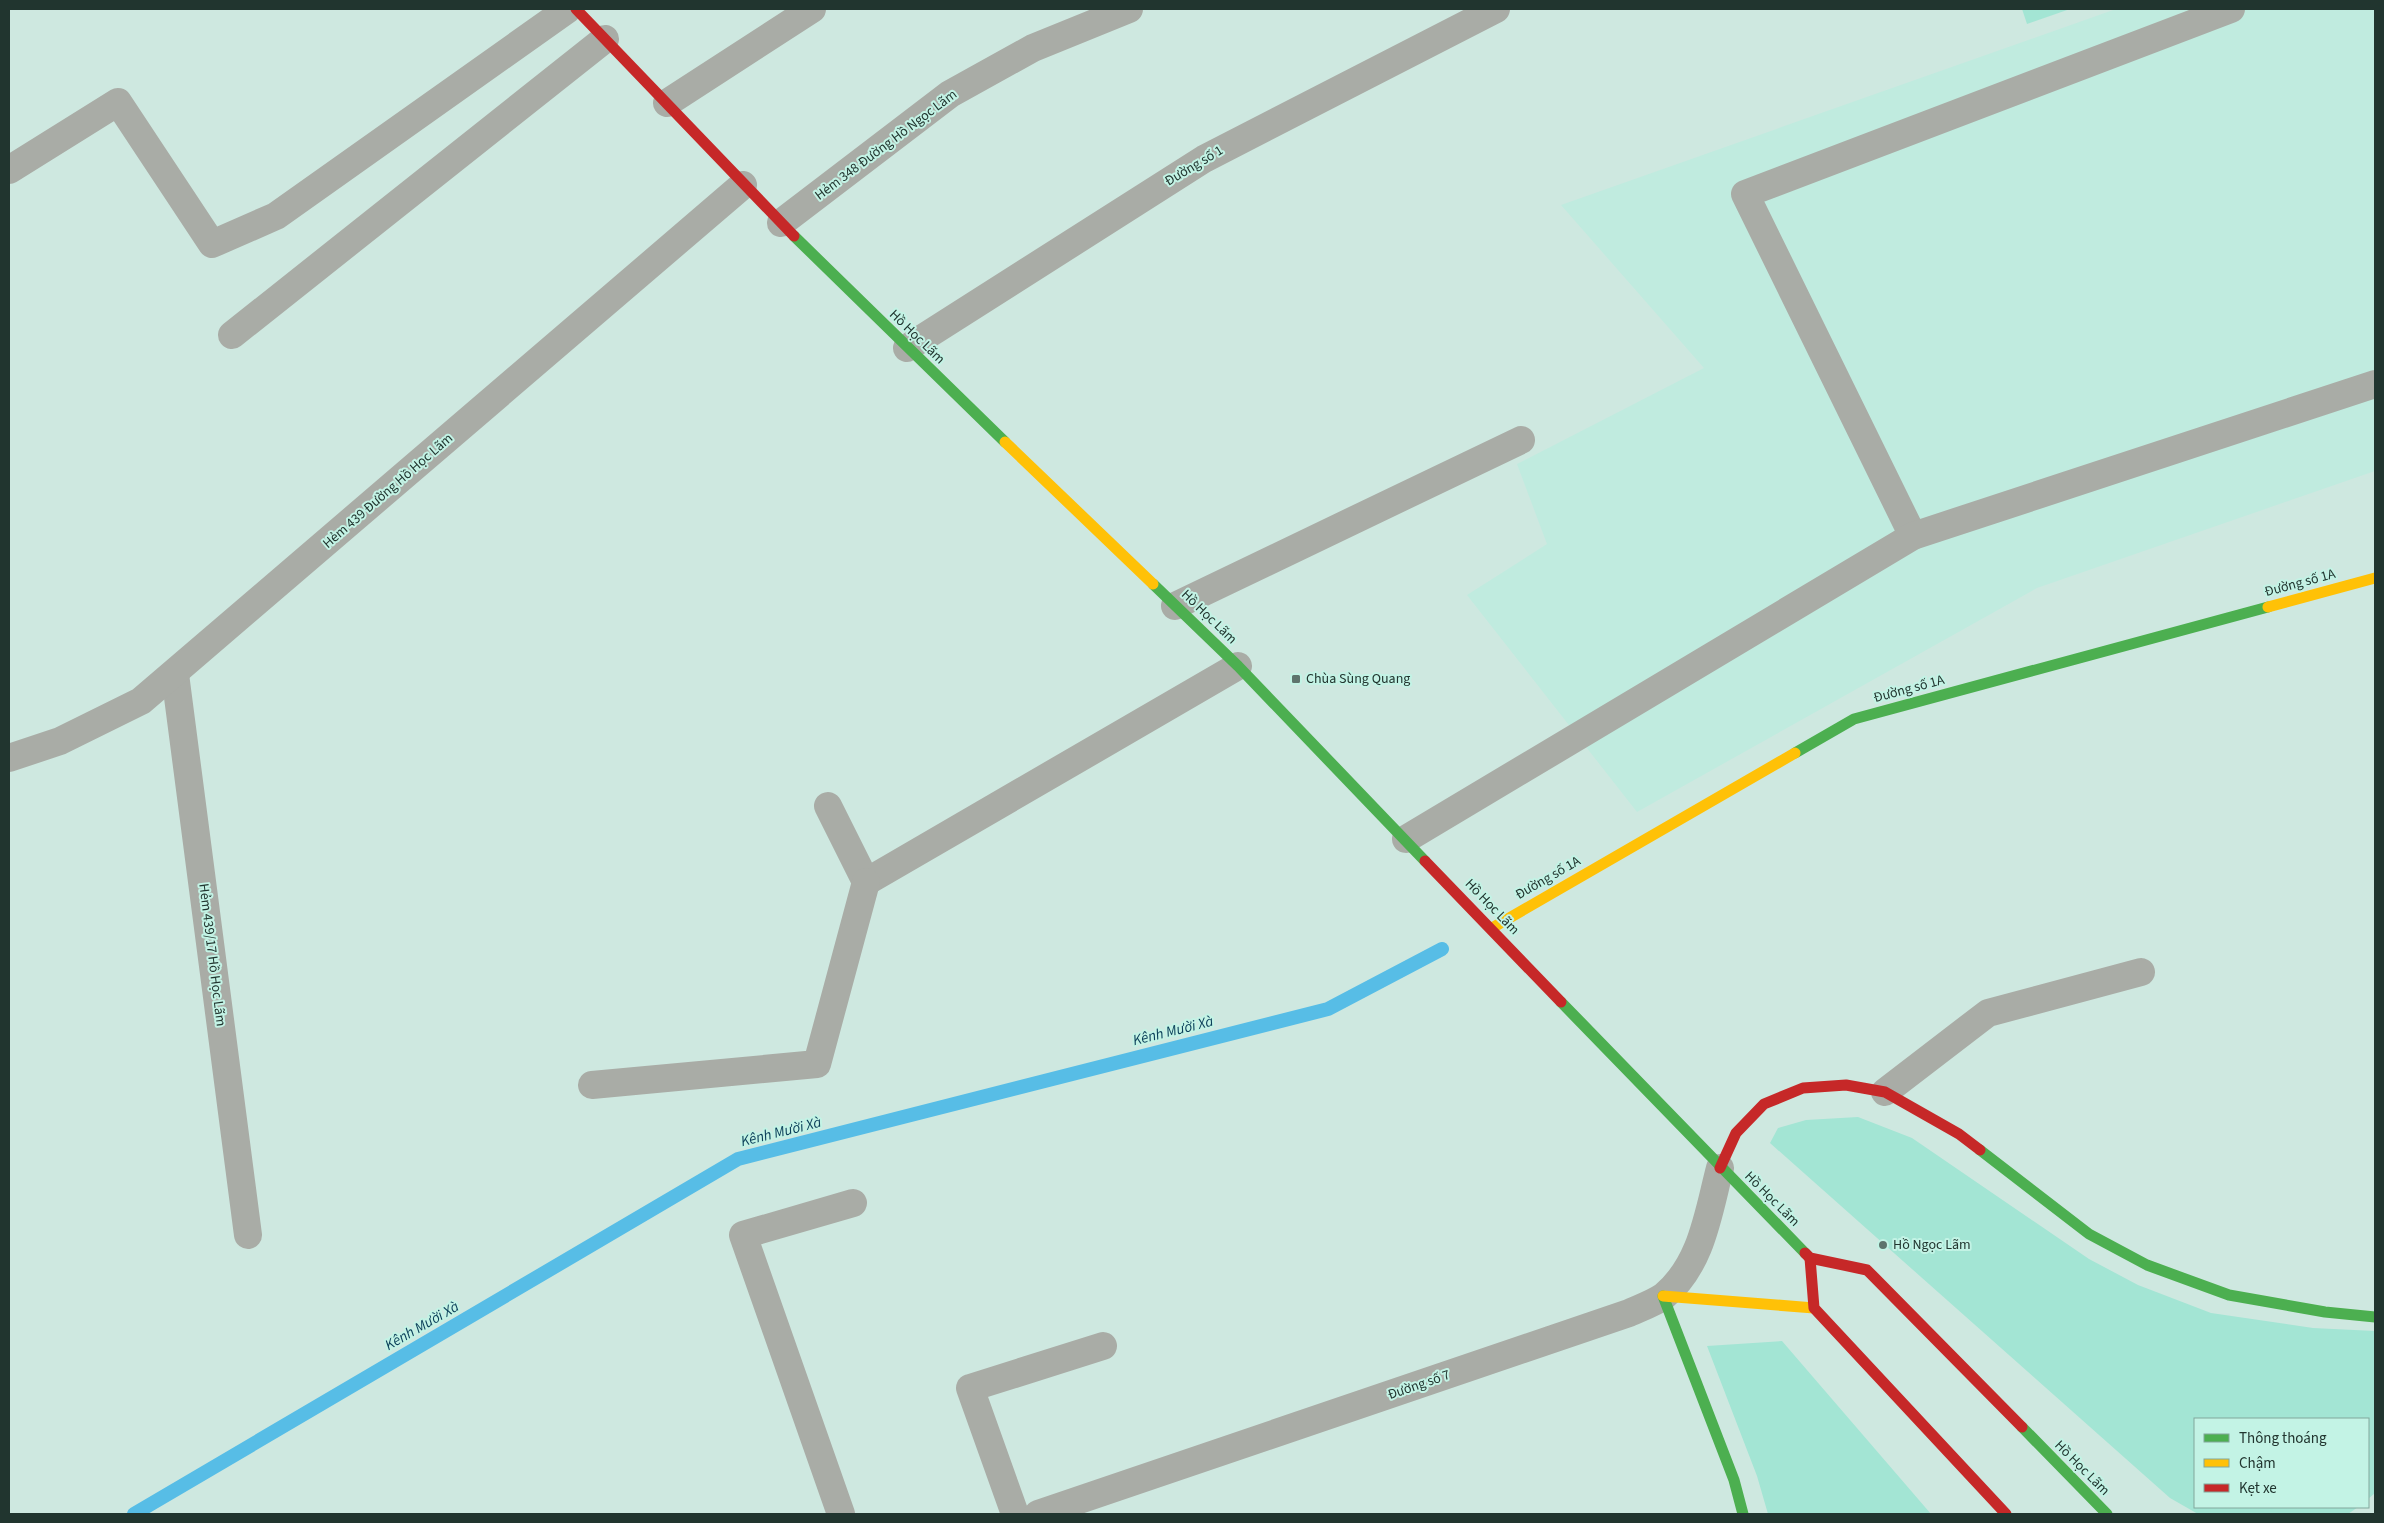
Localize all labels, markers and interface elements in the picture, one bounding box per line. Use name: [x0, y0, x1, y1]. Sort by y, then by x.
street label: Hẻm 348 Đường Hồ Ngọc Lãm: [811, 85, 961, 205]
street label: Đường số 1: [1161, 141, 1227, 191]
street label: Hồ Học Lãm: [885, 305, 949, 369]
street label: Hẻm 439 Đường Hồ Học Lãm: [319, 429, 457, 553]
street label: Đường số 1A: [2262, 564, 2338, 602]
street label: Hồ Học Lãm: [1177, 585, 1241, 649]
place label: Chùa Sùng Quang: [1306, 669, 1410, 689]
street label: Đường số 1A: [1871, 670, 1947, 708]
marker: Chùa Sùng Quang: [1290, 673, 1302, 685]
street label: Đường số 1A: [1512, 851, 1585, 905]
street label: Hồ Học Lãm: [1460, 875, 1524, 939]
street label: Hẻm 439/17 Hồ Học Lãm: [193, 882, 231, 1028]
water label: Kênh Mười Xà: [1131, 1011, 1215, 1051]
water label: Kênh Mười Xà: [739, 1112, 823, 1152]
street label: Hồ Học Lãm: [1740, 1167, 1804, 1231]
place label: Hồ Ngọc Lãm: [1893, 1235, 1971, 1255]
marker: Hồ Ngọc Lãm: [1877, 1239, 1889, 1251]
water label: Kênh Mười Xà: [381, 1296, 463, 1356]
street label: Đường số 7: [1385, 1365, 1453, 1405]
legend: [2194, 1418, 2369, 1508]
text: Thông thoáng: [2239, 1428, 2327, 1449]
street label: Hồ Học Lãm: [2050, 1436, 2114, 1500]
text: Chậm: [2239, 1453, 2276, 1474]
text: Kẹt xe: [2239, 1478, 2277, 1499]

